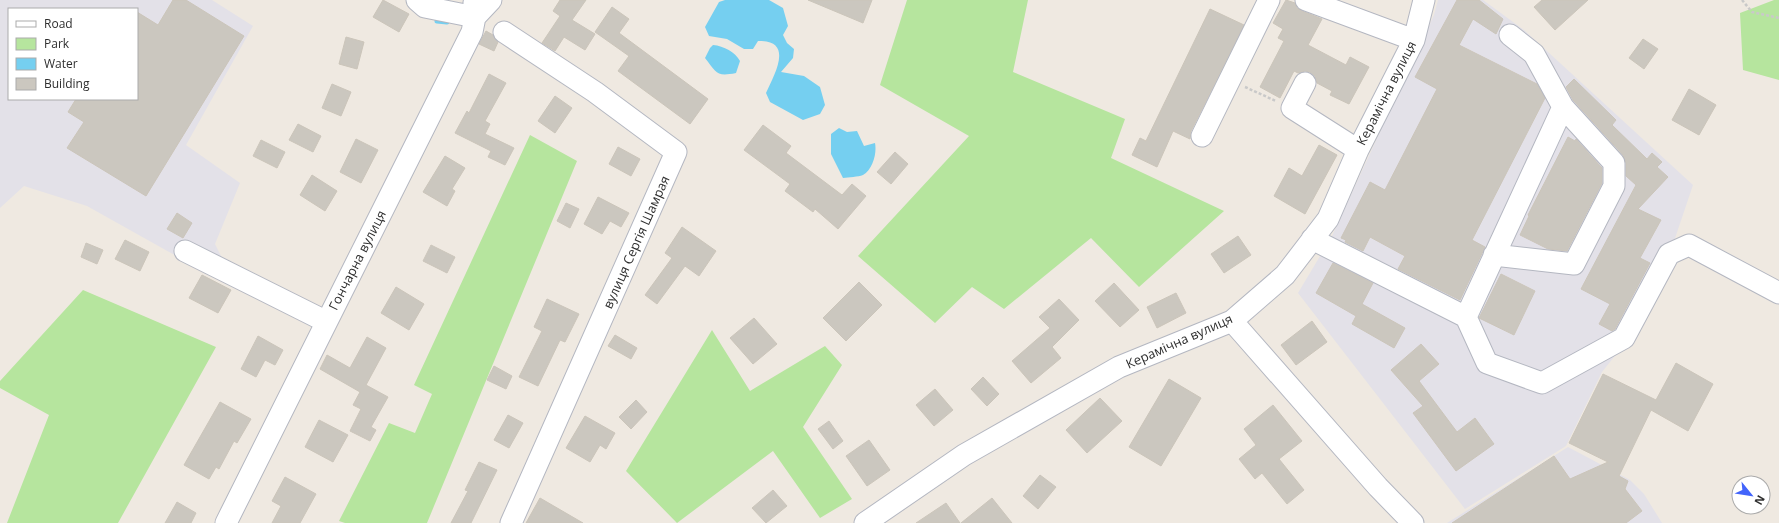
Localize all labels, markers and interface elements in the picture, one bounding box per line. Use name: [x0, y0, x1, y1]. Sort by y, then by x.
legend: [8, 8, 138, 100]
text: Road: [44, 15, 73, 32]
text: Park: [44, 35, 70, 52]
street label: Керамічна вулиця: [1352, 38, 1420, 148]
text: Water: [44, 55, 78, 72]
text: Building: [44, 75, 90, 92]
street label: вулиця Сергія Шамрая: [599, 173, 673, 311]
street label: Гончарна вулиця: [324, 207, 390, 313]
street label: Керамічна вулиця: [1123, 309, 1235, 373]
north arrow: [1731, 475, 1771, 515]
text: N: [1751, 493, 1769, 508]

